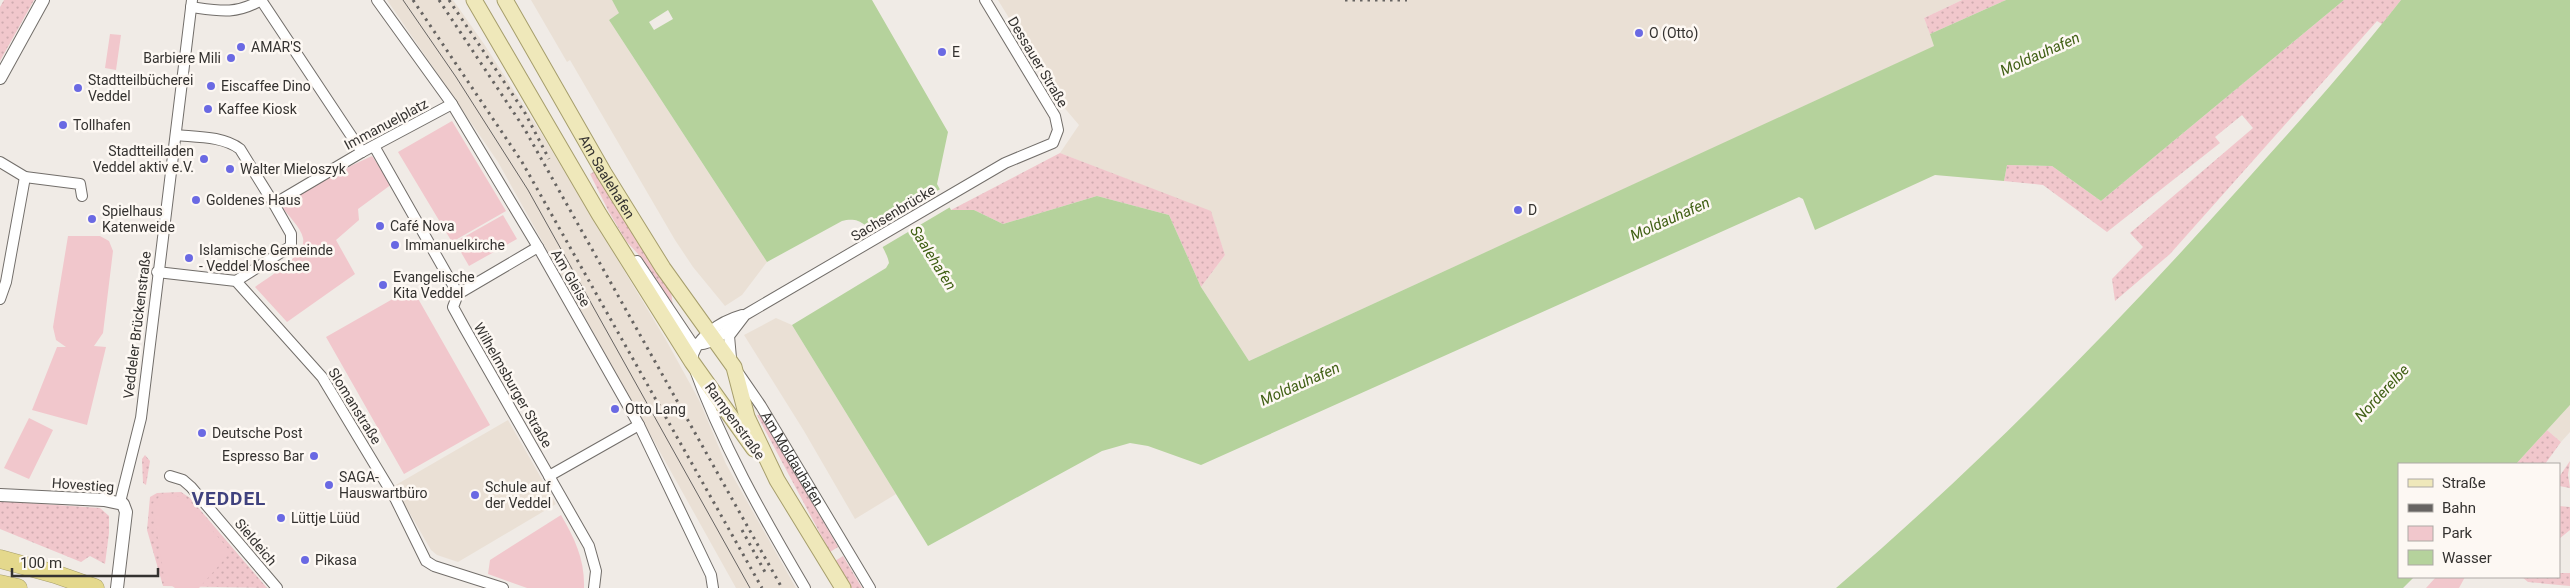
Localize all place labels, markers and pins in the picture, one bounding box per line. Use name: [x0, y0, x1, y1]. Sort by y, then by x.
place label: O (Otto): [1649, 25, 1698, 42]
marker: O (Otto): [1633, 27, 1645, 39]
place label: AMAR'S: [251, 39, 301, 55]
marker: AMAR'S: [235, 41, 247, 53]
place label: E: [952, 44, 960, 60]
marker: E: [936, 46, 948, 58]
place label: Barbiere Mili: [143, 50, 221, 66]
marker: Barbiere Mili: [225, 52, 237, 64]
place label: Stadtteilbücherei Veddel: [88, 72, 193, 104]
place label: Eiscaffee Dino: [221, 78, 311, 94]
marker: Eiscaffee Dino: [205, 80, 217, 92]
marker: Stadtteilbücherei Veddel: [72, 82, 84, 94]
place label: Kaffee Kiosk: [218, 101, 298, 117]
marker: Kaffee Kiosk: [202, 103, 214, 115]
place label: Tollhafen: [73, 117, 131, 133]
marker: Tollhafen: [57, 119, 69, 131]
place label: Stadtteilladen Veddel aktiv e.V.: [93, 143, 194, 175]
marker: Stadtteilladen Veddel aktiv e.V.: [198, 153, 210, 165]
place label: Walter Mieloszyk: [240, 161, 347, 177]
marker: Walter Mieloszyk: [224, 163, 236, 175]
place label: Goldenes Haus: [206, 192, 301, 208]
marker: Goldenes Haus: [190, 194, 202, 206]
place label: D: [1528, 202, 1537, 218]
place label: Spielhaus Katenweide: [102, 203, 175, 235]
marker: D: [1512, 204, 1524, 216]
marker: Spielhaus Katenweide: [86, 213, 98, 225]
place label: Café Nova: [390, 218, 455, 234]
marker: Café Nova: [374, 220, 386, 232]
place label: Immanuelkirche: [405, 237, 505, 253]
marker: Immanuelkirche: [389, 239, 401, 251]
place label: Islamische Gemeinde - Veddel Moschee: [199, 242, 333, 274]
marker: Islamische Gemeinde - Veddel Moschee: [183, 252, 195, 264]
place label: Evangelische Kita Veddel: [393, 269, 475, 301]
marker: Evangelische Kita Veddel: [377, 279, 389, 291]
place label: Otto Lang: [625, 401, 686, 417]
marker: Otto Lang: [609, 403, 621, 415]
place label: Deutsche Post: [212, 425, 303, 441]
marker: Deutsche Post: [196, 427, 208, 439]
place label: Espresso Bar: [222, 448, 304, 464]
marker: Espresso Bar: [308, 450, 320, 462]
place label: SAGA- Hauswartbüro: [339, 469, 428, 501]
marker: SAGA- Hauswartbüro: [323, 479, 335, 491]
place label: Schule auf der Veddel: [485, 479, 551, 511]
marker: Schule auf der Veddel: [469, 489, 481, 501]
place label: Lüttje Lüüd: [291, 510, 360, 526]
marker: Lüttje Lüüd: [275, 512, 287, 524]
place label: Pikasa: [315, 552, 357, 568]
marker: Pikasa: [299, 554, 311, 566]

